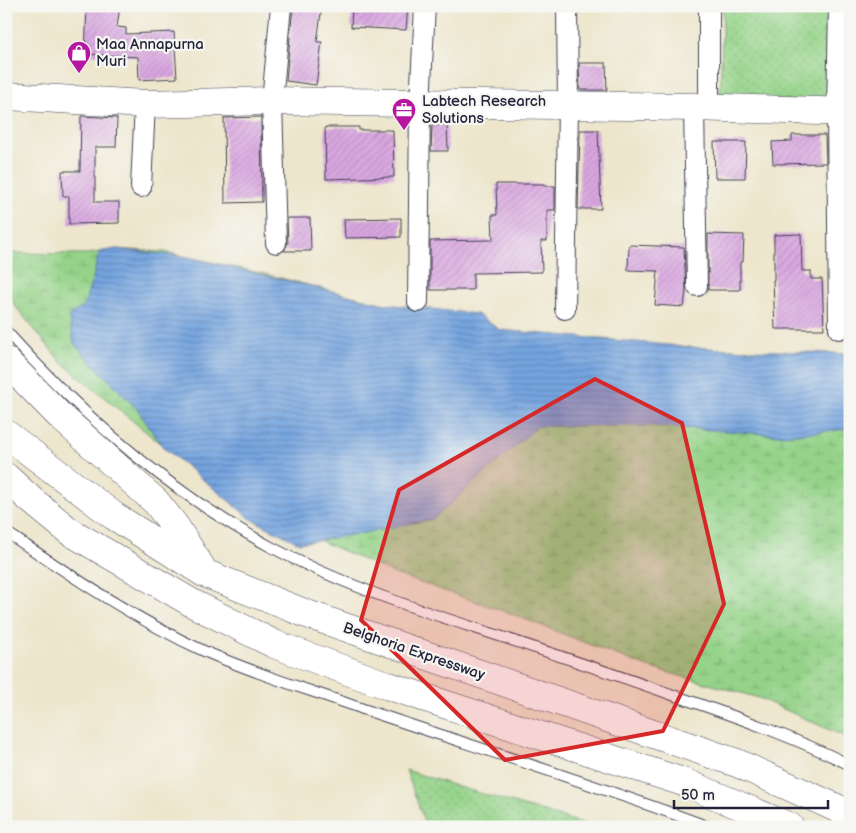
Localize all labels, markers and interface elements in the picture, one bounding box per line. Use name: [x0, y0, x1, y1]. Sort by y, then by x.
place label: Maa Annapurna Muri: [96, 35, 204, 71]
shop icon: Maa Annapurna Muri: [66, 40, 92, 74]
place label: Labtech Research Solutions: [422, 92, 546, 128]
office icon: Labtech Research Solutions: [391, 97, 417, 131]
street label: Belghoria Expressway: [340, 618, 488, 685]
scale bar: [674, 778, 827, 810]
text: 50 m: [681, 786, 715, 805]

